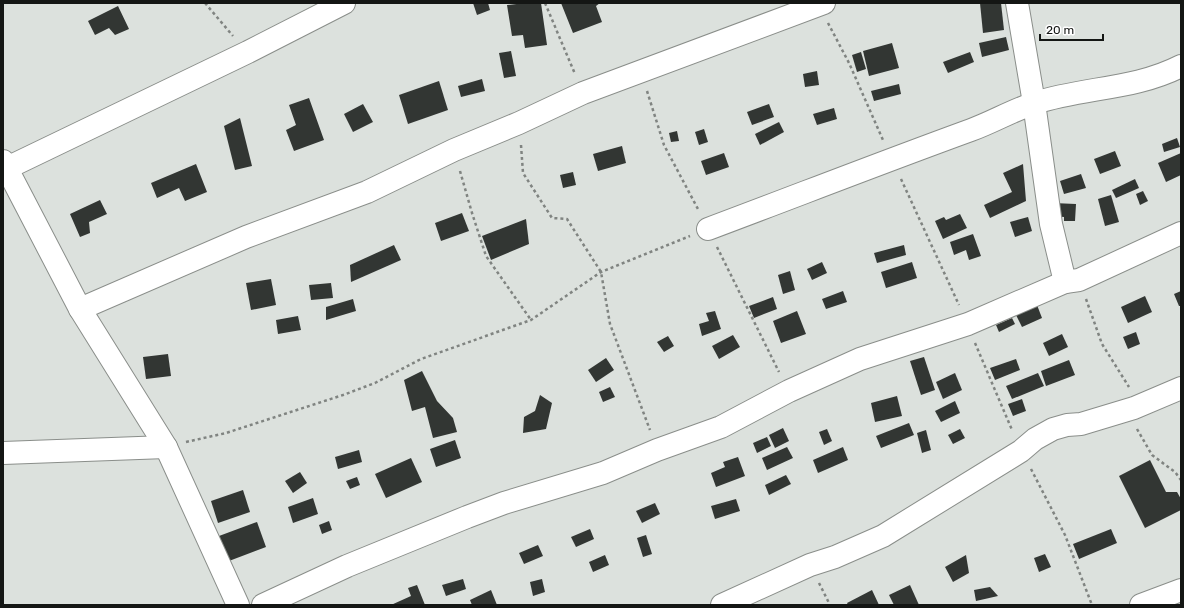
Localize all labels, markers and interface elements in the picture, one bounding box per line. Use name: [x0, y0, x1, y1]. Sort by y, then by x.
scale bar: [1040, 16, 1103, 42]
text: 20 m: [1046, 23, 1074, 37]

